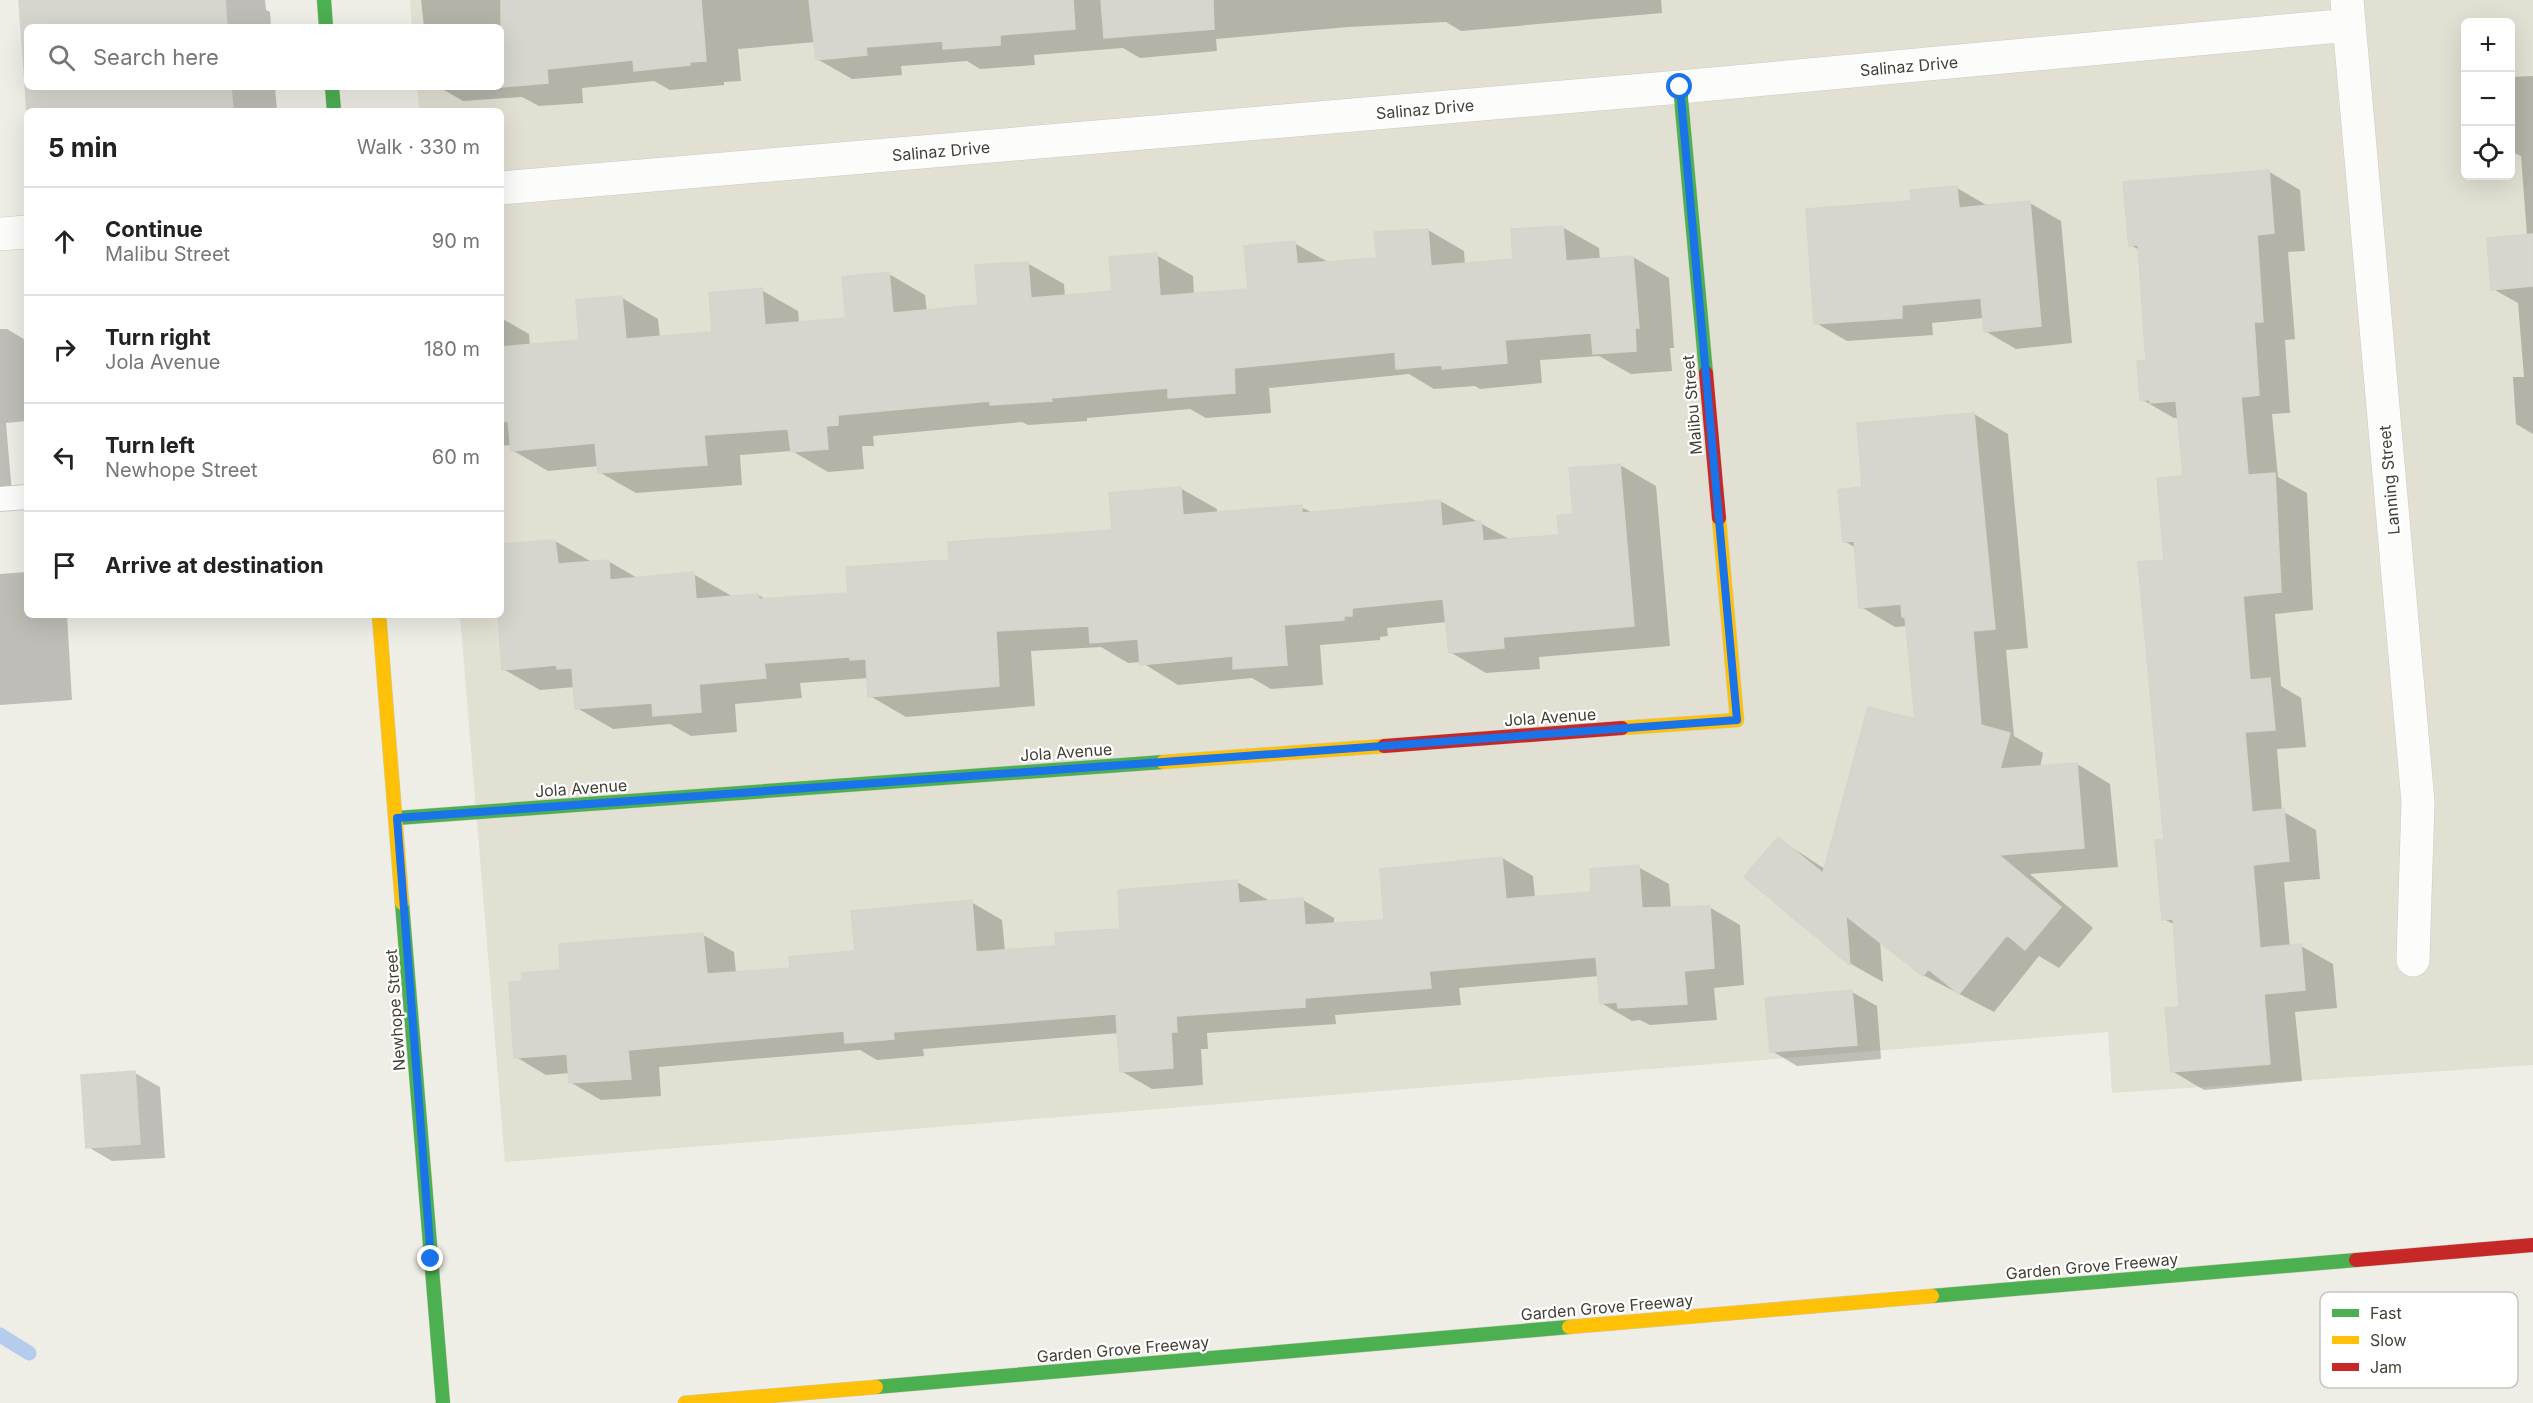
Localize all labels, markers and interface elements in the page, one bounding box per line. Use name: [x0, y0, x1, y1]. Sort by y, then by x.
map controls: [2461, 18, 2515, 180]
button: +: [2461, 18, 2515, 72]
search box: [24, 24, 504, 90]
icon: search: [45, 41, 78, 74]
text: Search here: [93, 44, 219, 70]
street label: Salinaz Drive: [1859, 52, 1959, 80]
button: −: [2461, 72, 2515, 126]
route start: [1666, 73, 1692, 99]
street label: Salinaz Drive: [1375, 95, 1475, 123]
button: locate: [2461, 126, 2515, 180]
text: 5 min: [48, 132, 118, 163]
text: Walk · 330 m: [357, 135, 480, 159]
street label: Salinaz Drive: [891, 137, 991, 165]
text: Continue: [105, 216, 203, 242]
icon: ahead: [48, 225, 81, 258]
text: 90 m: [432, 229, 480, 253]
text: Malibu Street: [105, 242, 230, 266]
text: Turn right: [105, 324, 211, 350]
icon: right: [48, 333, 81, 366]
text: 180 m: [424, 337, 480, 361]
text: Jola Avenue: [105, 350, 220, 374]
street label: Malibu Street: [1678, 354, 1706, 456]
street label: Lanning Street: [2374, 424, 2404, 536]
text: Turn left: [105, 432, 195, 458]
icon: left: [48, 441, 81, 474]
text: 60 m: [432, 445, 480, 469]
text: Newhope Street: [105, 458, 258, 482]
icon: arrive: [48, 549, 81, 582]
text: Arrive at destination: [105, 552, 324, 578]
street label: Jola Avenue: [1503, 704, 1597, 730]
street label: Jola Avenue: [1019, 739, 1113, 765]
street label: Jola Avenue: [534, 775, 628, 801]
street label: Newhope Street: [381, 948, 409, 1072]
route end: [417, 1245, 443, 1271]
street label: Garden Grove Freeway: [2005, 1248, 2179, 1284]
street label: Garden Grove Freeway: [1520, 1289, 1694, 1325]
legend: [2320, 1292, 2518, 1388]
text: Fast: [2370, 1303, 2402, 1323]
text: Slow: [2370, 1330, 2407, 1350]
street label: Garden Grove Freeway: [1036, 1331, 1210, 1367]
text: Jam: [2370, 1357, 2402, 1377]

